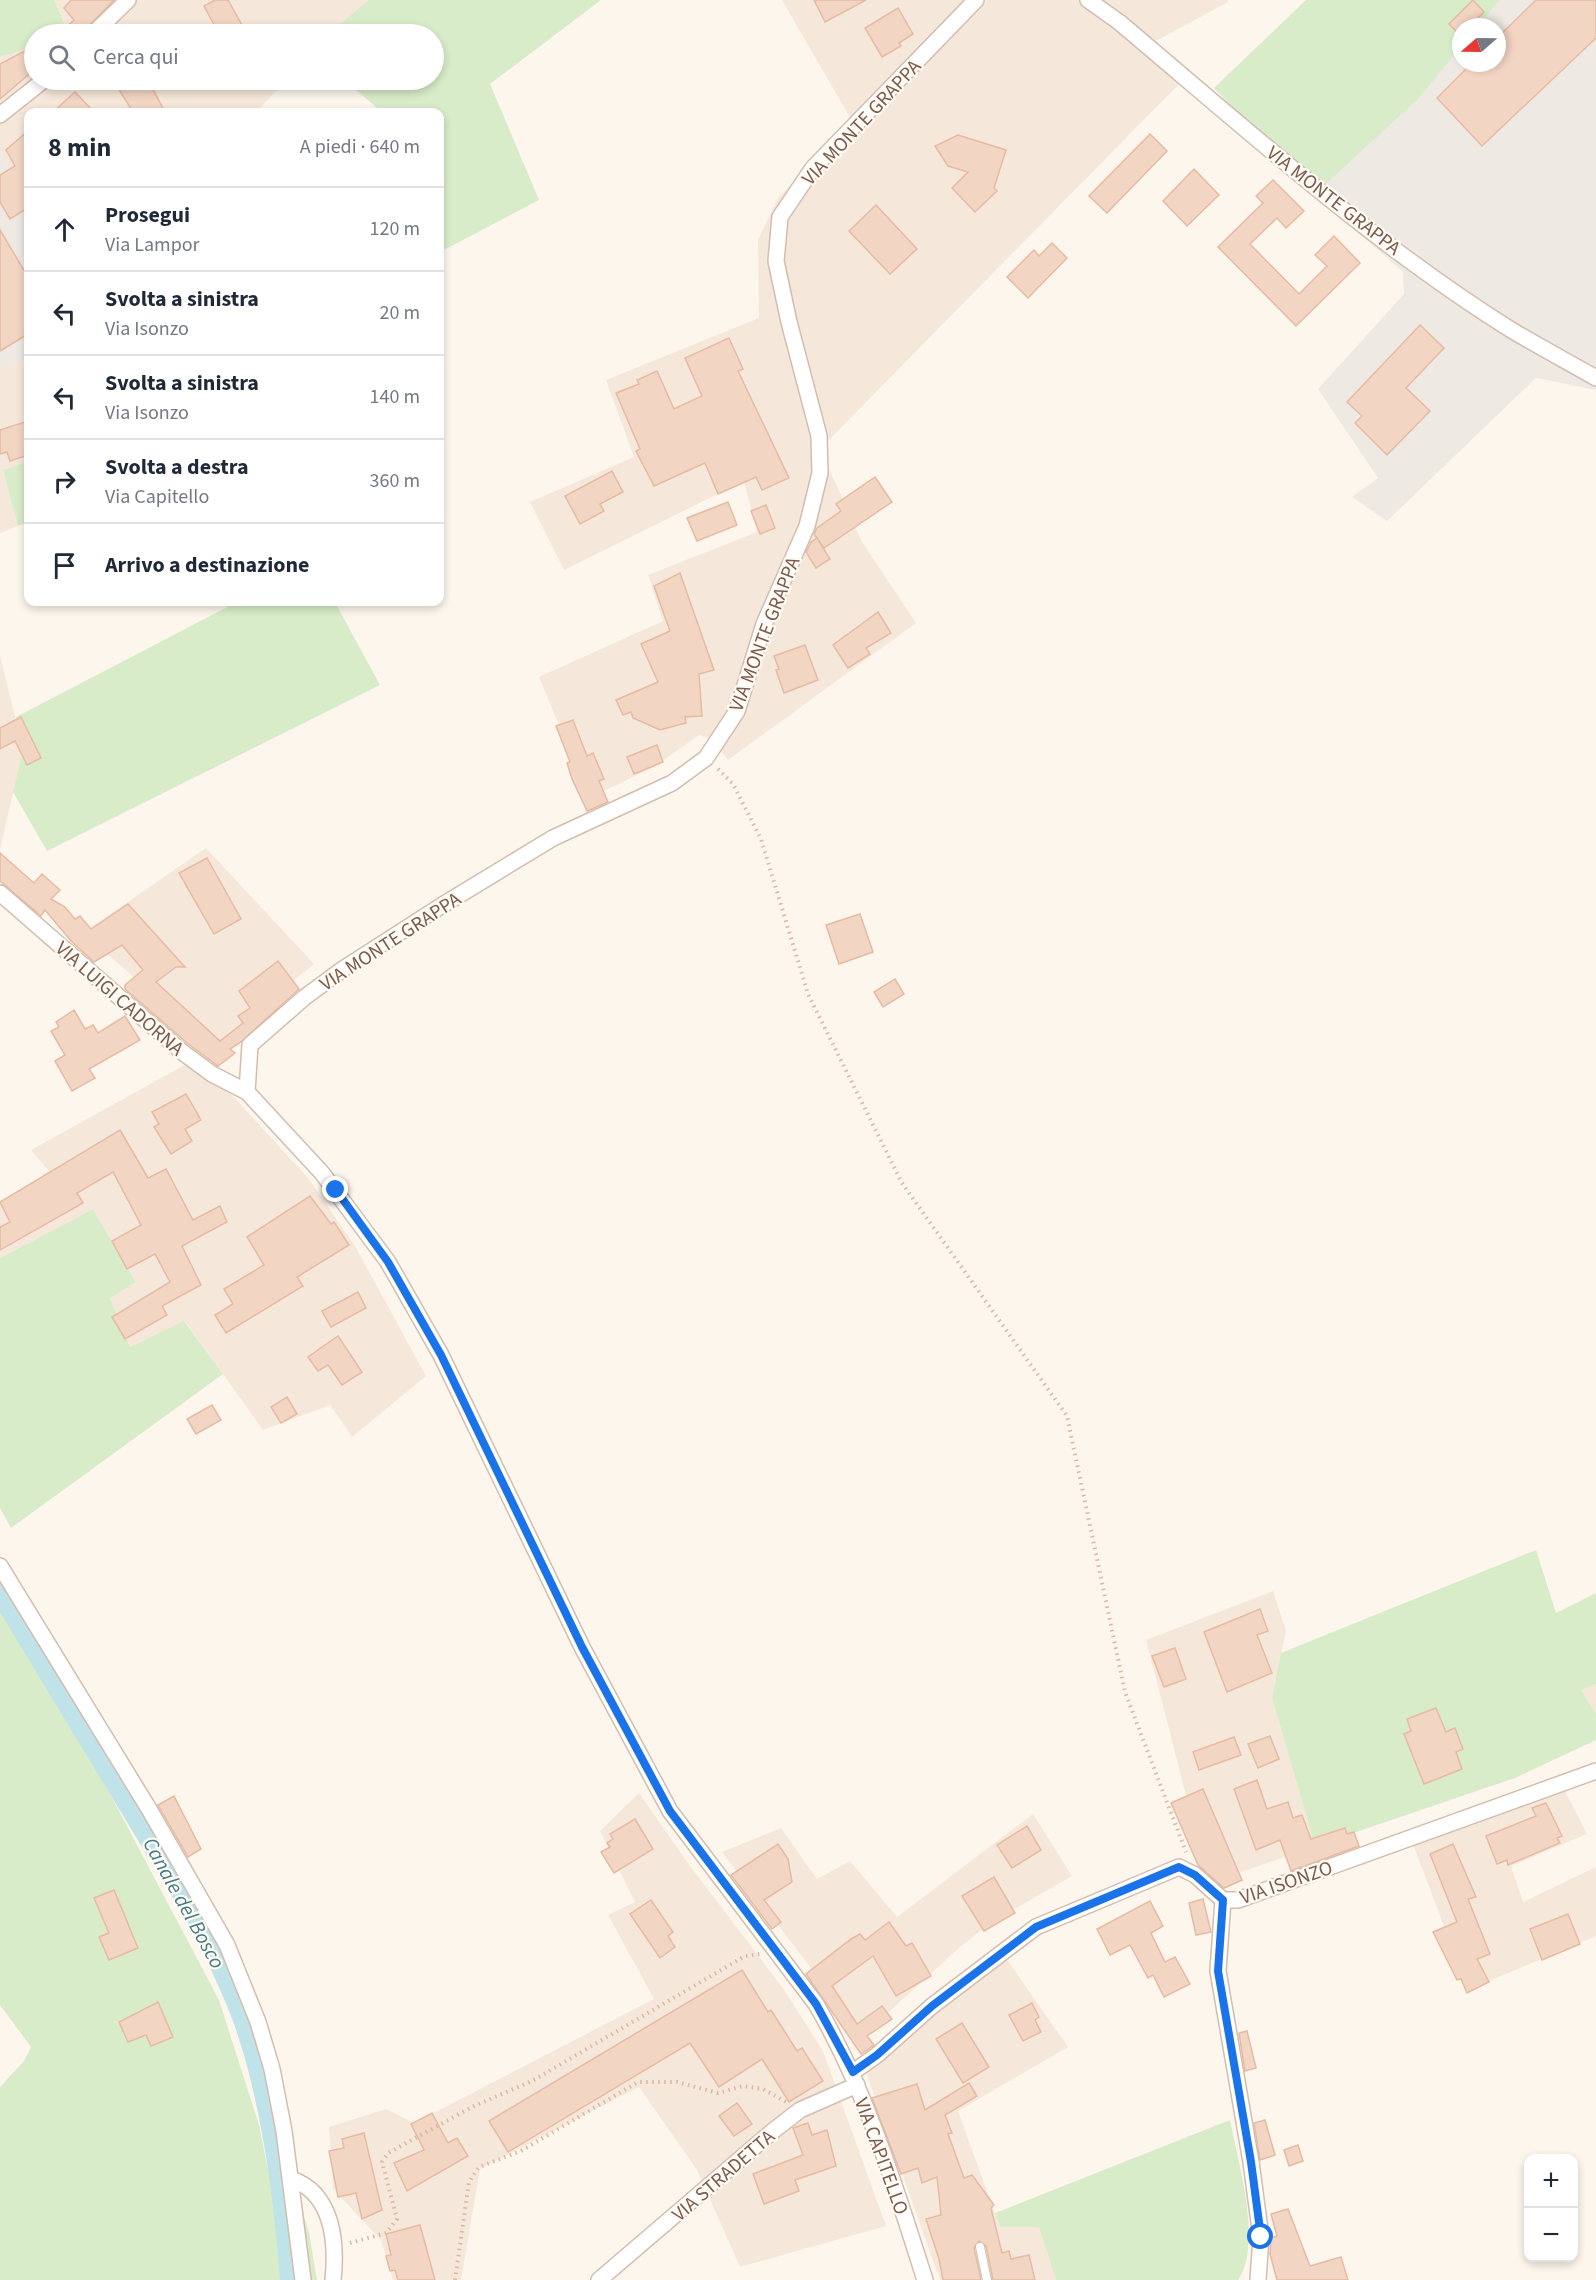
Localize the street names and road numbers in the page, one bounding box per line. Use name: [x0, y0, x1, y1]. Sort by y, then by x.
street label: VIA MONTE GRAPPA: [796, 53, 928, 192]
street label: VIA MONTE GRAPPA: [1260, 139, 1407, 262]
street label: VIA MONTE GRAPPA: [723, 553, 807, 716]
street label: VIA MONTE GRAPPA: [314, 885, 467, 998]
street label: VIA LUIGI CADORNA: [49, 935, 190, 1063]
street label: VIA ISONZO: [1236, 1854, 1336, 1912]
street label: VIA CAPITELLO: [847, 2094, 915, 2219]
street label: VIA STRADETTA: [666, 2123, 781, 2228]

